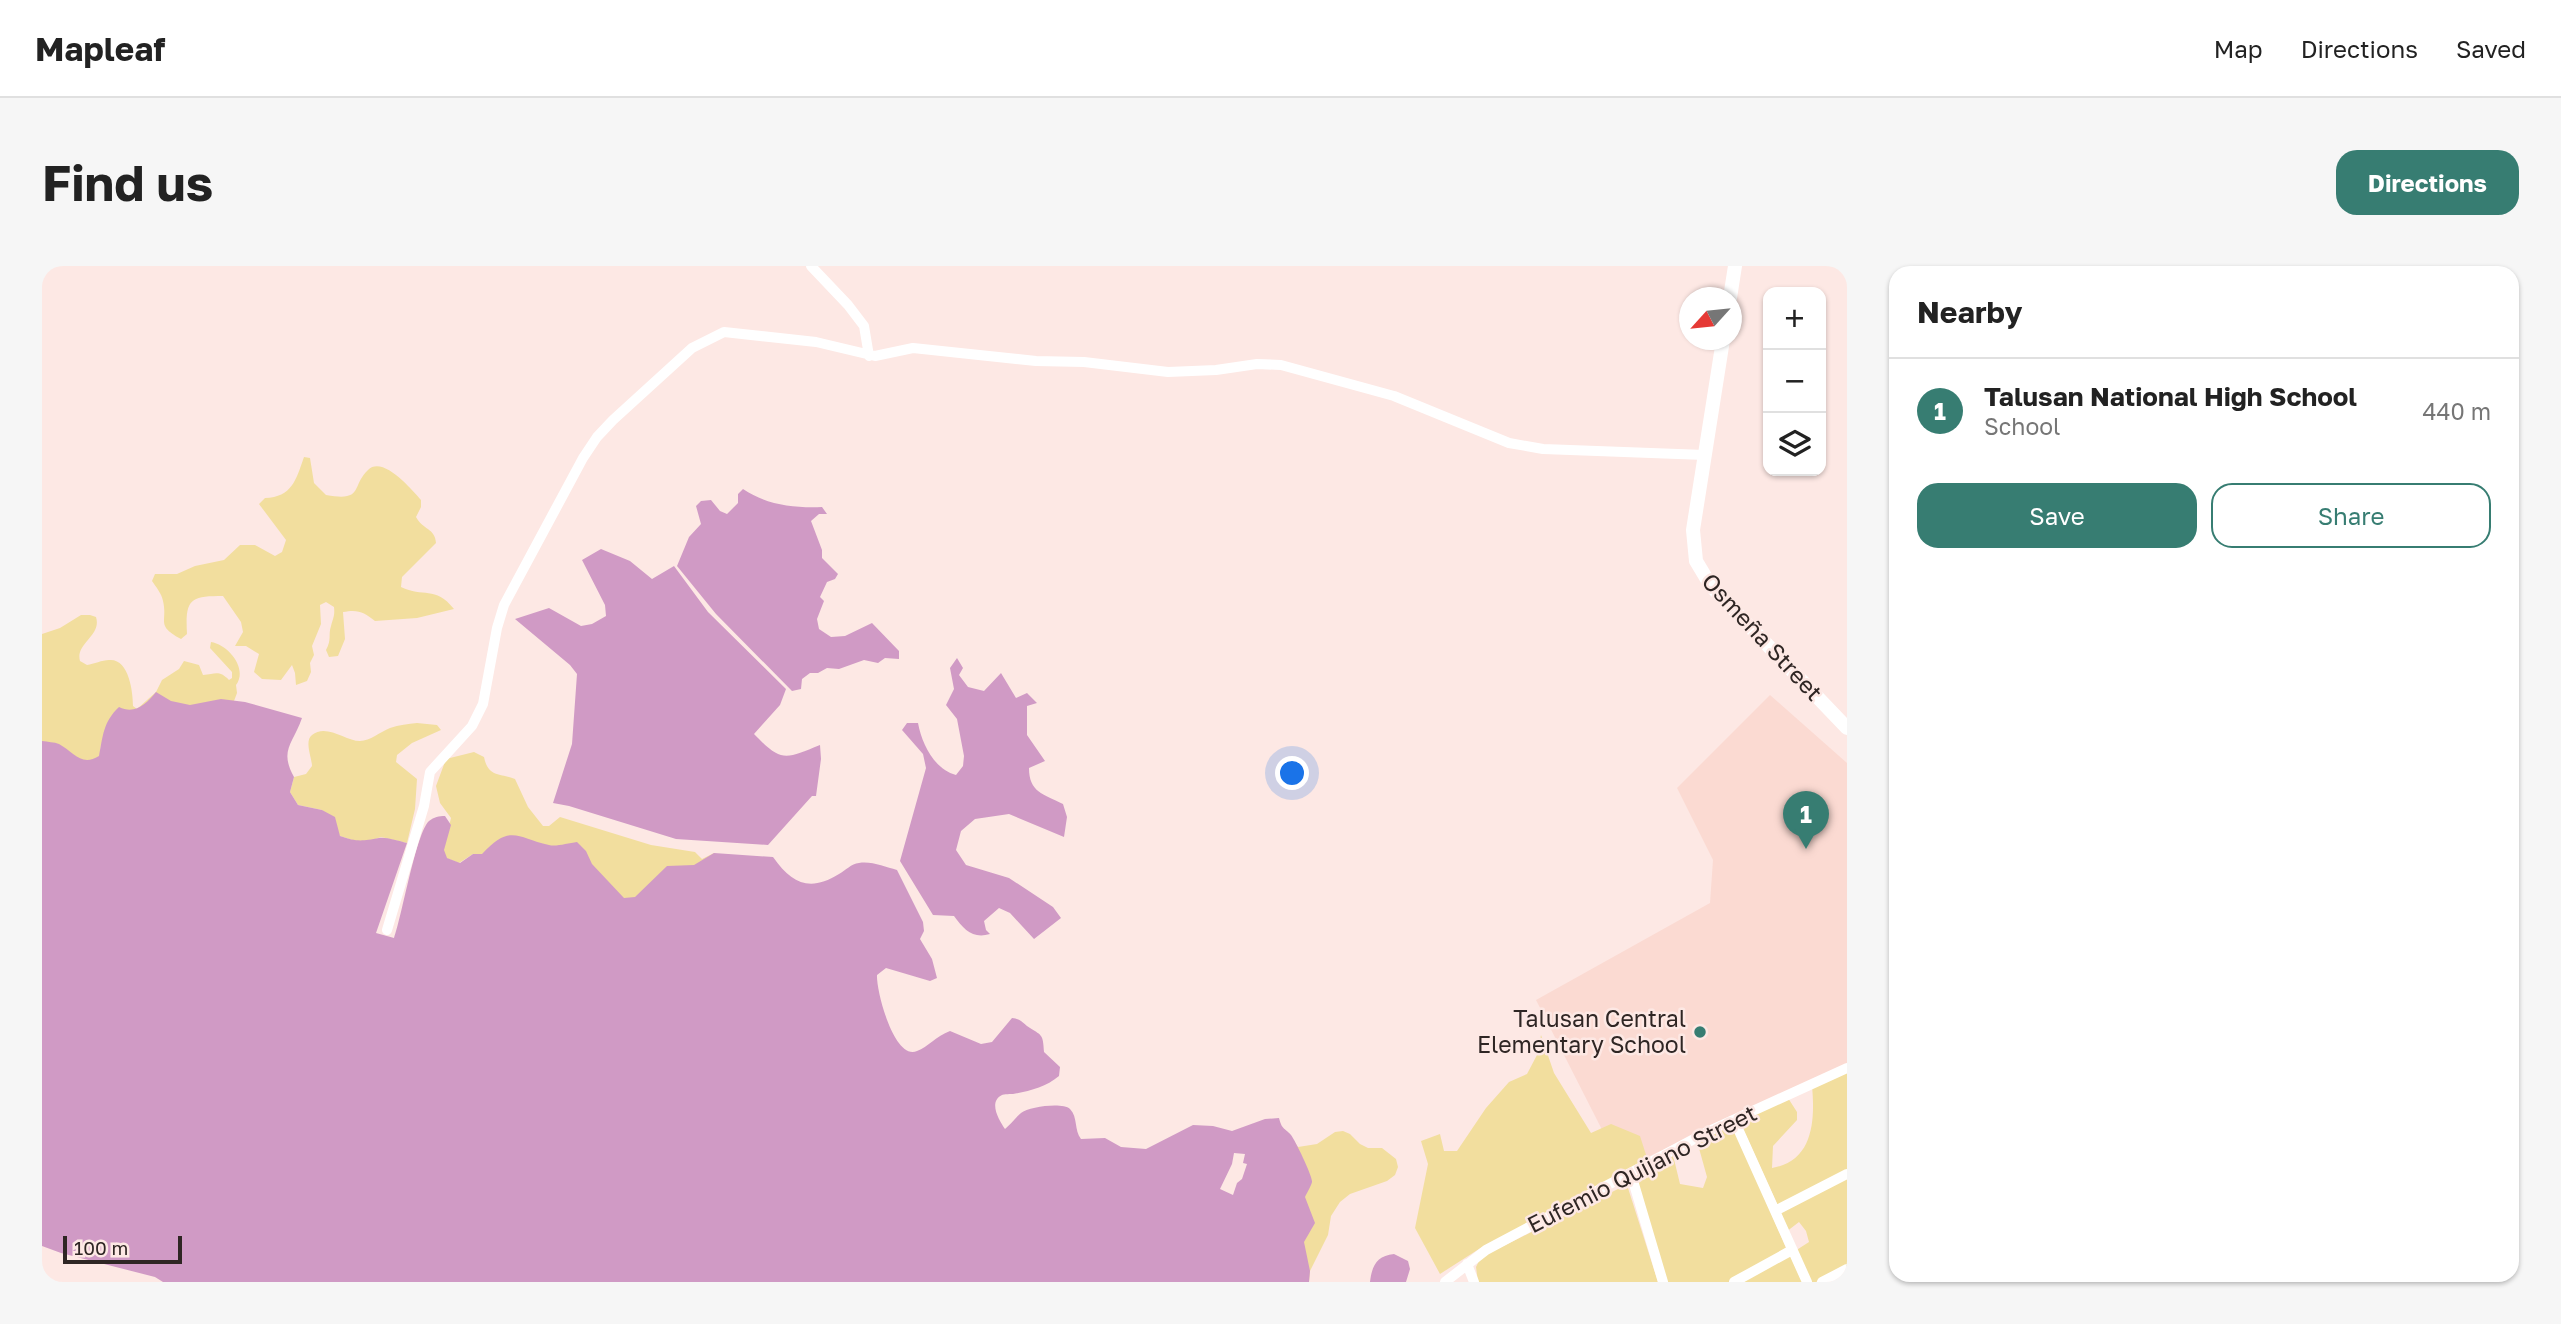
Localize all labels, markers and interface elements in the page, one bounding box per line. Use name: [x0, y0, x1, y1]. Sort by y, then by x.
text: Mapleaf: [35, 29, 165, 68]
text: Map: [2214, 34, 2263, 63]
text: Directions: [2301, 34, 2418, 63]
text: Saved: [2456, 34, 2526, 63]
button: Directions: [2336, 150, 2519, 215]
text: Find us: [42, 153, 213, 212]
north arrow: [1679, 287, 1742, 350]
map controls: [1763, 287, 1826, 476]
button: +: [1763, 287, 1826, 350]
text: Nearby: [1917, 294, 2022, 330]
button: −: [1763, 350, 1826, 413]
text: Talusan National High School: [1984, 381, 2357, 412]
text: 1: [1934, 397, 1946, 425]
text: 440 m: [2423, 397, 2491, 425]
text: School: [1984, 412, 2060, 440]
button: layers: [1763, 413, 1826, 476]
button: Save: [1917, 483, 2197, 548]
button: Share: [2211, 483, 2491, 548]
street label: Osmeña Street: [1697, 567, 1829, 706]
your location: [1275, 756, 1309, 790]
pin: 1: [1783, 791, 1829, 849]
place label: Talusan Central Elementary School: [1477, 1004, 1686, 1058]
marker: Talusan Central Elementary School: [1692, 1024, 1708, 1040]
street label: Eufemio Quijano Street: [1522, 1098, 1761, 1238]
scale bar: [63, 1233, 182, 1265]
text: 100 m: [74, 1236, 128, 1259]

